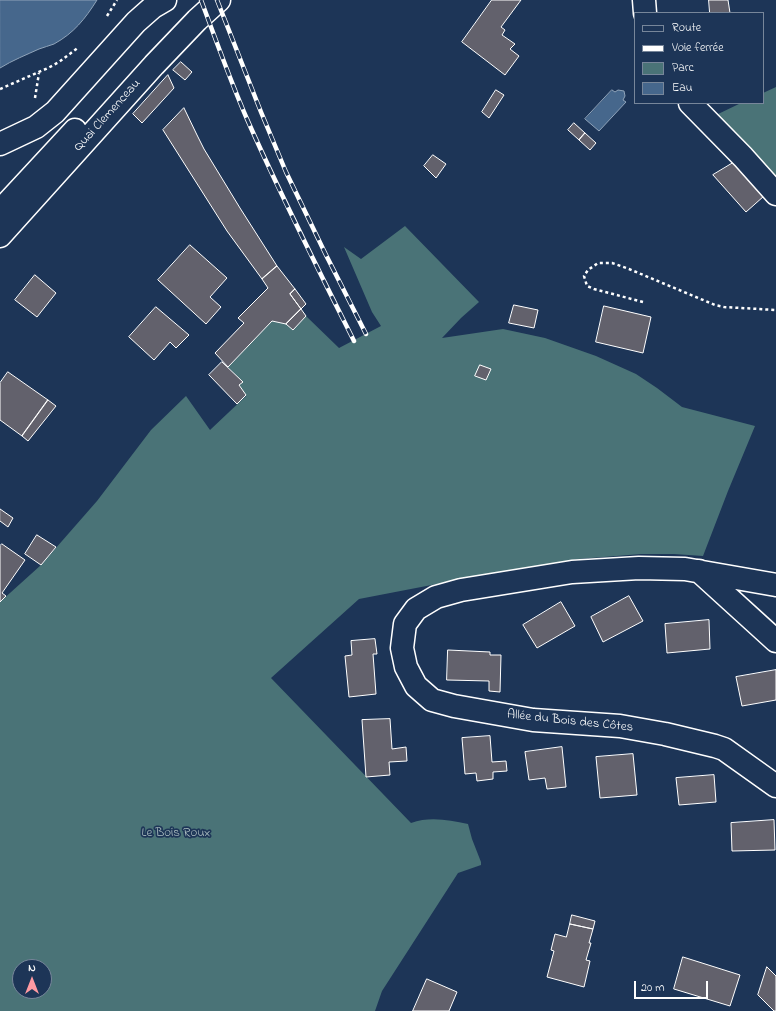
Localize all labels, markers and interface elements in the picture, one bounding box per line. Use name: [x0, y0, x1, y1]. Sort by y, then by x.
legend: [634, 12, 764, 104]
text: Route: [672, 19, 701, 37]
text: Voie ferrée: [672, 39, 724, 57]
text: Parc: [672, 59, 694, 77]
street label: Quai Clemenceau: [71, 77, 145, 155]
text: Eau: [672, 79, 693, 97]
street label: Allée du Bois des Côtes: [506, 708, 634, 736]
park label: Le Bois Roux: [142, 826, 210, 842]
north arrow: [12, 959, 52, 999]
text: N: [28, 960, 36, 976]
scale bar: [636, 973, 710, 999]
text: 20 m: [641, 979, 664, 997]

